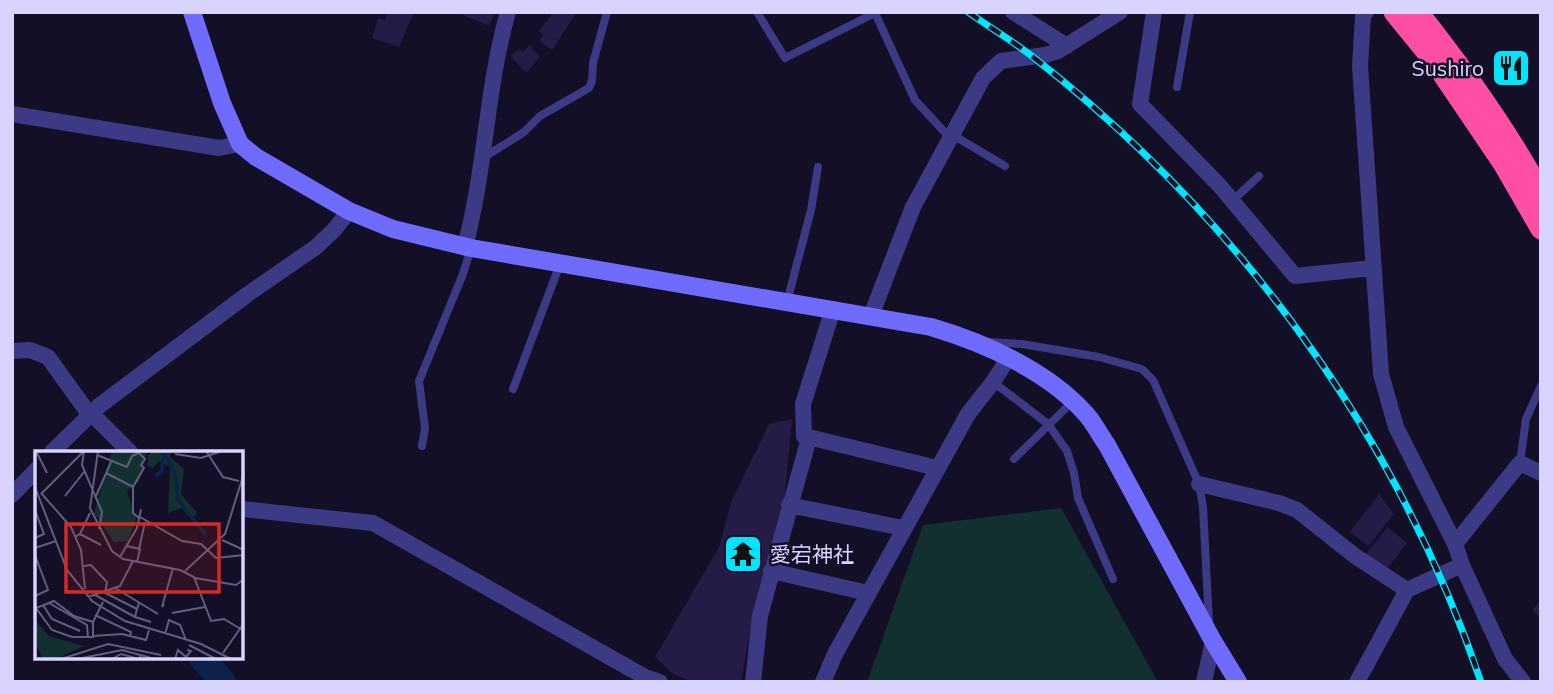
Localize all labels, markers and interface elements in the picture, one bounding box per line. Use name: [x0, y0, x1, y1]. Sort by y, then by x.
restaurant icon: Sushiro: [1490, 47, 1532, 89]
place label: Sushiro: [1412, 55, 1484, 81]
inset map: [35, 451, 243, 659]
temple icon: 愛宕神社: [722, 533, 764, 575]
place label: 愛宕神社: [770, 541, 854, 567]

